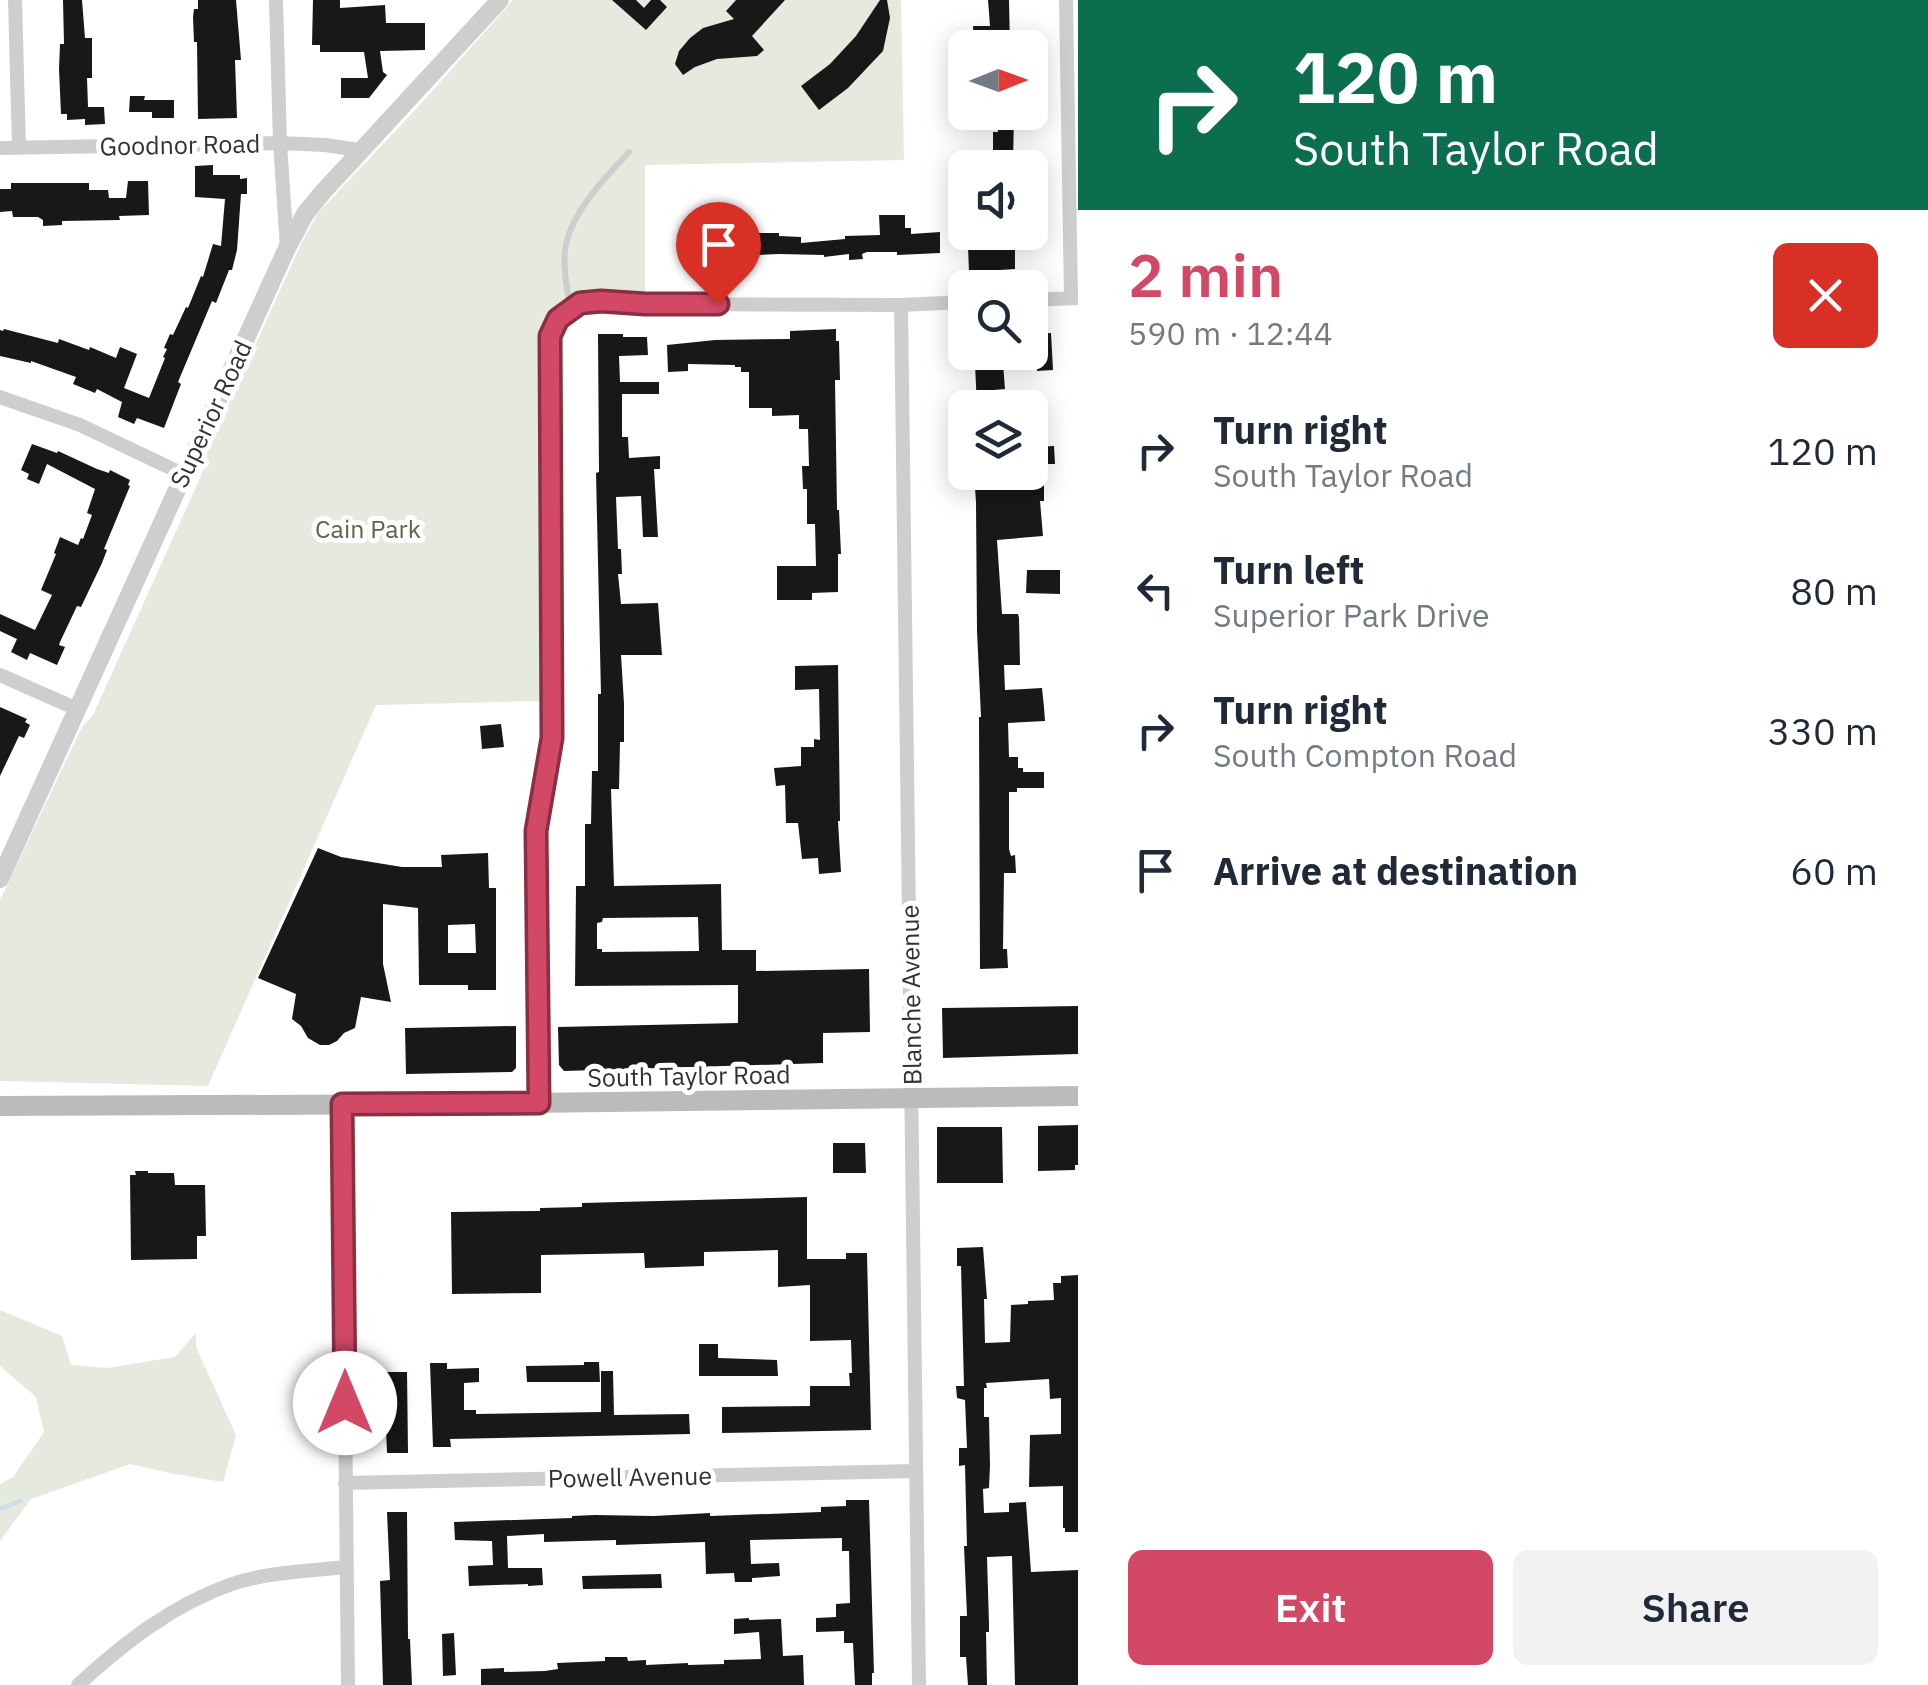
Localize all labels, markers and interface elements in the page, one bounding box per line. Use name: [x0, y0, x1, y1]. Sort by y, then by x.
north arrow: [948, 30, 1048, 130]
map controls: [948, 30, 1048, 490]
text: 120 m: [1293, 31, 1498, 122]
icon: right: [1128, 40, 1258, 170]
text: South Taylor Road: [1293, 119, 1659, 177]
street label: Goodnor Road: [99, 127, 261, 162]
button: sound: [948, 150, 1048, 250]
pin: [676, 202, 761, 305]
icon: arrive: [691, 217, 746, 272]
text: 2 min: [1128, 235, 1283, 314]
button: close: [1773, 243, 1878, 348]
button: search: [948, 270, 1048, 370]
text: 590 m · 12:44: [1128, 312, 1333, 354]
street label: Superior Road: [162, 335, 259, 493]
button: layers: [948, 390, 1048, 490]
text: Turn right: [1213, 405, 1388, 454]
icon: right: [1128, 423, 1183, 478]
text: 120 m: [1767, 426, 1878, 475]
text: South Taylor Road: [1213, 454, 1473, 496]
park label: Cain Park: [315, 512, 421, 545]
text: Turn left: [1213, 545, 1364, 594]
icon: left: [1128, 563, 1183, 618]
text: 80 m: [1790, 566, 1878, 615]
text: Superior Park Drive: [1213, 594, 1489, 636]
text: Turn right: [1213, 685, 1388, 734]
icon: right: [1128, 703, 1183, 758]
text: 330 m: [1767, 706, 1878, 755]
text: South Compton Road: [1213, 734, 1517, 776]
icon: arrive: [1128, 843, 1183, 898]
text: Arrive at destination: [1213, 846, 1578, 895]
text: 60 m: [1790, 846, 1878, 895]
street label: Blanche Avenue: [892, 904, 929, 1086]
street label: South Taylor Road: [587, 1057, 791, 1094]
position arrow: [293, 1351, 397, 1455]
street label: Powell Avenue: [548, 1459, 712, 1494]
button: Exit: [1128, 1550, 1493, 1665]
button: Share: [1513, 1550, 1878, 1665]

